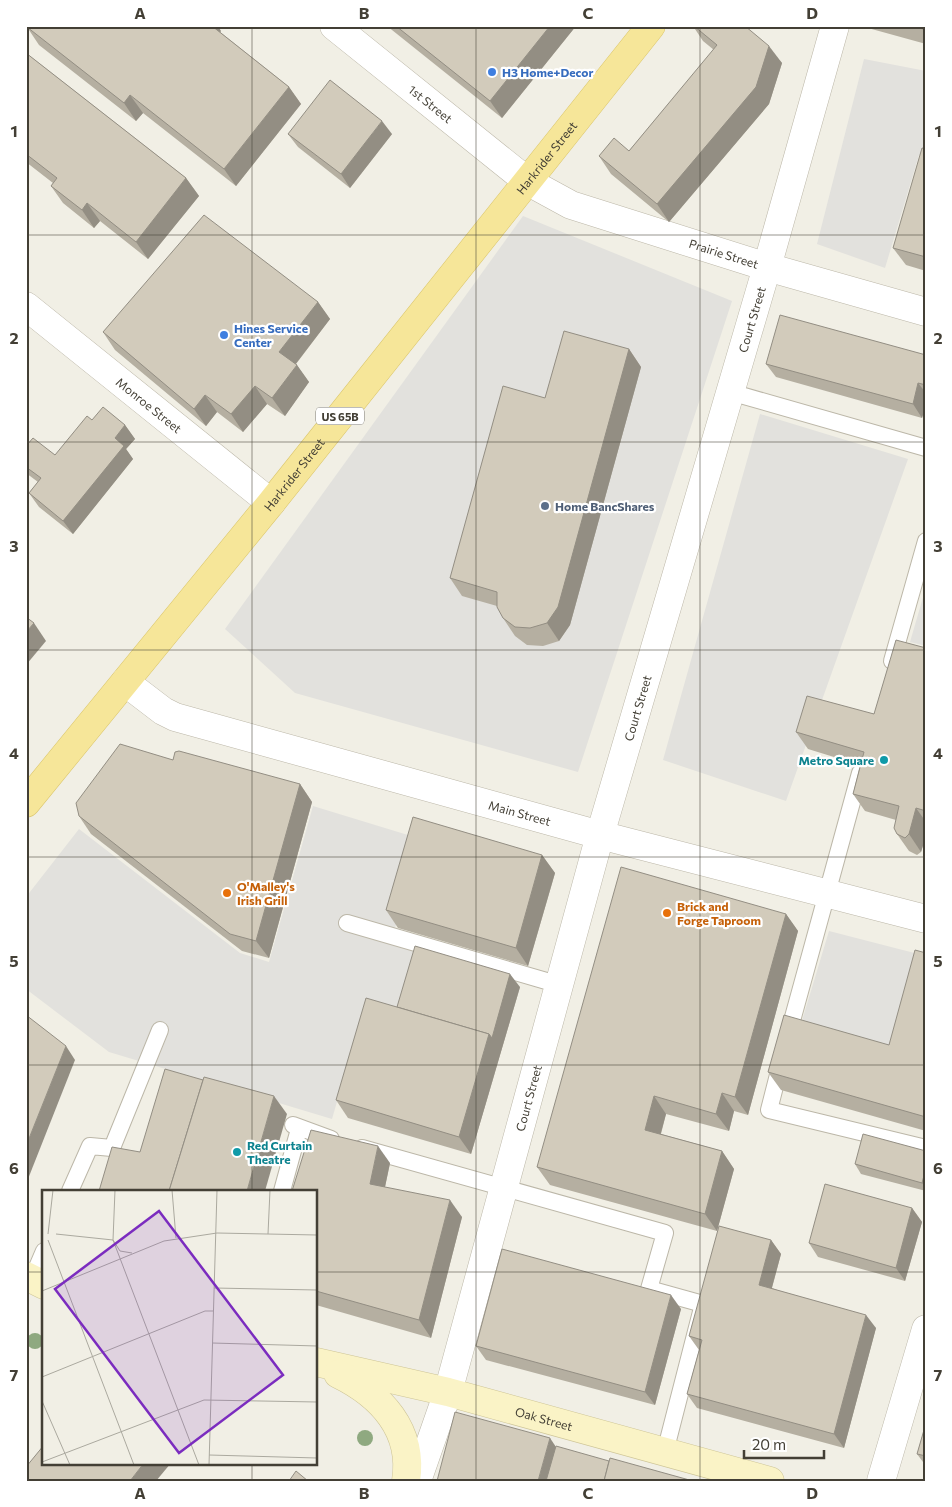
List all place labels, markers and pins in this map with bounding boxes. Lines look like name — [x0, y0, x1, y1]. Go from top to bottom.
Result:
place label: H3 Home+Decor — [502, 65, 594, 79]
marker: H3 Home+Decor — [486, 66, 498, 78]
place label: Hines Service Center — [234, 321, 308, 349]
marker: Hines Service Center — [218, 329, 230, 341]
place label: Home BancShares — [555, 499, 655, 513]
marker: Home BancShares — [539, 500, 551, 512]
place label: Metro Square — [798, 753, 874, 767]
marker: Metro Square — [878, 754, 890, 766]
place label: O'Malley's Irish Grill — [237, 879, 295, 907]
marker: O'Malley's Irish Grill — [221, 887, 233, 899]
place label: Brick and Forge Taproom — [677, 899, 761, 927]
marker: Brick and Forge Taproom — [661, 907, 673, 919]
place label: Red Curtain Theatre — [247, 1138, 312, 1166]
marker: Red Curtain Theatre — [231, 1146, 243, 1158]

